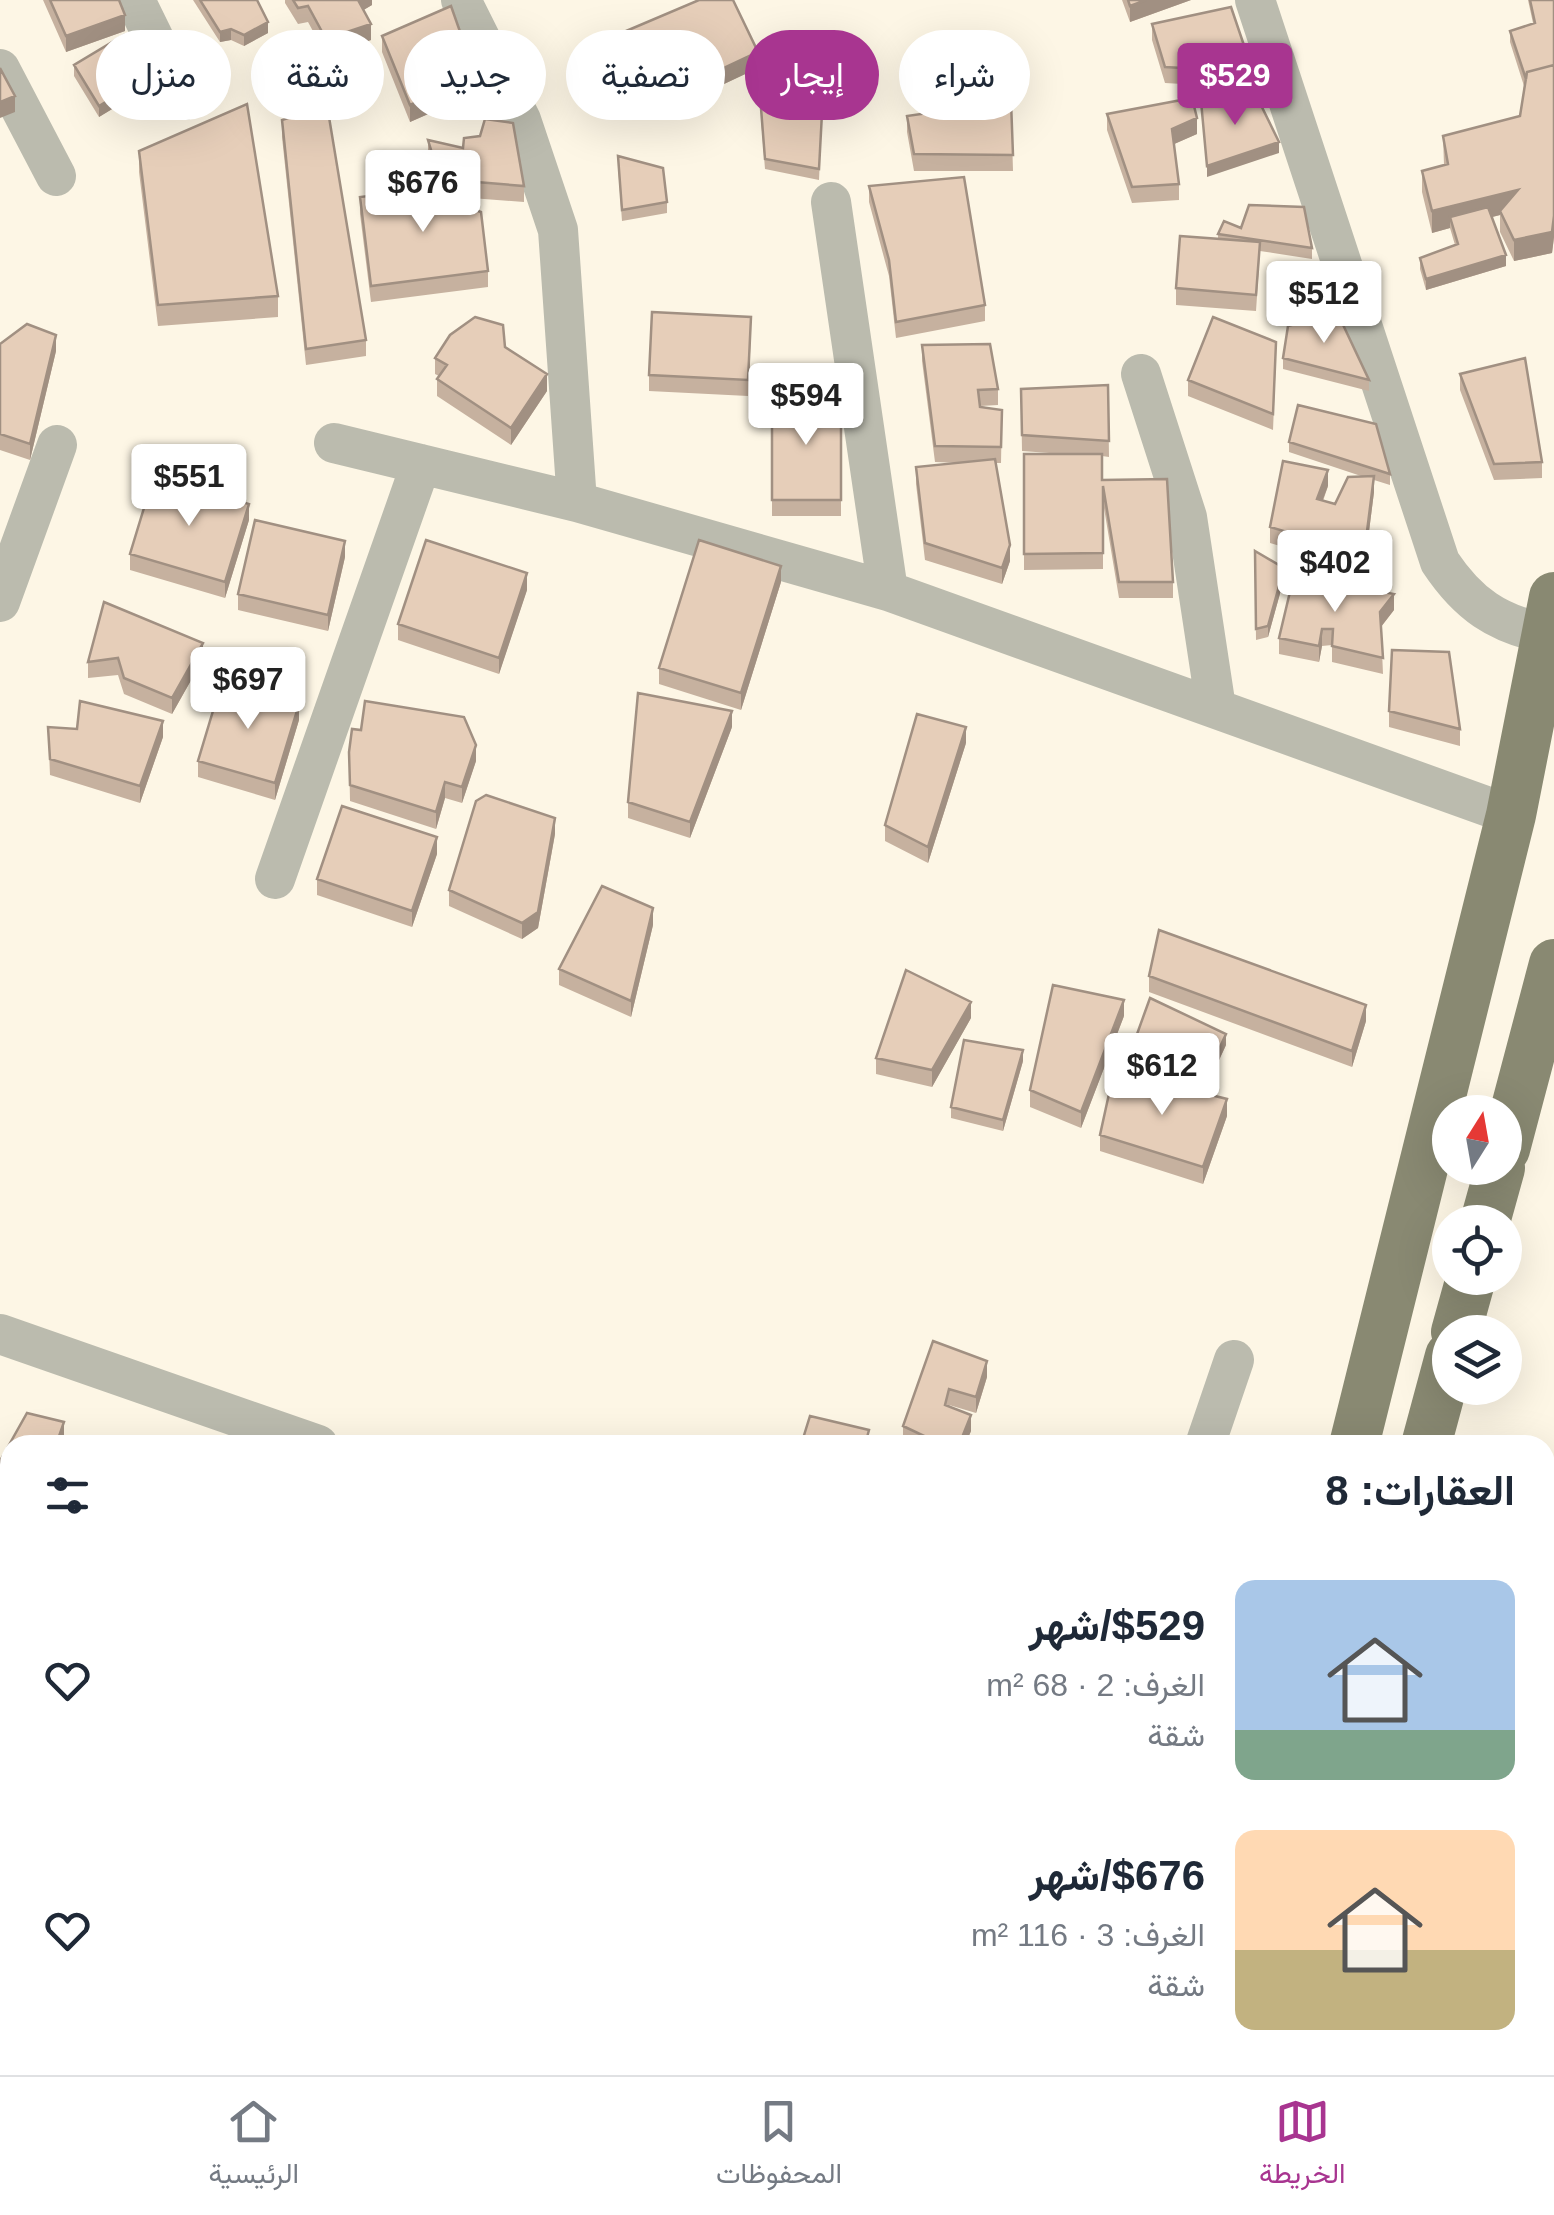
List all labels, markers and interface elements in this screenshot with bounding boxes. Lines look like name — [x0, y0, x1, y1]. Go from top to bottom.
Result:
chip: منزل — [96, 30, 231, 120]
chip: شقة — [251, 30, 384, 120]
chip: جديد — [404, 30, 546, 120]
chip: تصفية — [566, 30, 725, 120]
chip: إيجار — [745, 30, 879, 120]
chip: شراء — [899, 30, 1030, 120]
pin: $529 — [1176, 43, 1294, 128]
text: $529 — [1199, 57, 1271, 93]
pin: $676 — [364, 150, 482, 235]
text: $676 — [387, 164, 459, 200]
pin: $512 — [1265, 261, 1383, 346]
text: $512 — [1288, 275, 1360, 311]
pin: $594 — [747, 363, 865, 448]
text: $594 — [770, 377, 842, 413]
pin: $551 — [130, 444, 248, 529]
text: $551 — [153, 458, 225, 494]
pin: $402 — [1276, 530, 1394, 615]
text: $402 — [1299, 544, 1371, 580]
pin: $697 — [189, 647, 307, 732]
text: $697 — [212, 661, 284, 697]
pin: $612 — [1103, 1033, 1221, 1118]
text: $612 — [1126, 1047, 1198, 1083]
north arrow — [1432, 1095, 1522, 1185]
map controls — [1432, 1095, 1522, 1405]
button: locate — [1432, 1205, 1522, 1295]
button: layers — [1432, 1315, 1522, 1405]
text: العقارات: 8 — [1325, 1467, 1515, 1514]
icon: filters — [40, 1468, 95, 1523]
text: $529/شهر — [1029, 1602, 1205, 1649]
icon: home — [1315, 1620, 1435, 1740]
icon: heart — [40, 1653, 95, 1708]
text: الغرف: 2 · 68 m² — [986, 1667, 1205, 1703]
text: شقة — [1147, 1717, 1205, 1753]
text: $676/شهر — [1029, 1852, 1205, 1899]
icon: home — [1315, 1870, 1435, 1990]
icon: heart — [40, 1903, 95, 1958]
text: الغرف: 3 · 116 m² — [971, 1917, 1205, 1953]
text: شقة — [1147, 1967, 1205, 2003]
tab: الرئيسية — [208, 2094, 299, 2198]
tab: المحفوظات — [716, 2094, 842, 2198]
tab: الخريطة — [1259, 2094, 1346, 2198]

